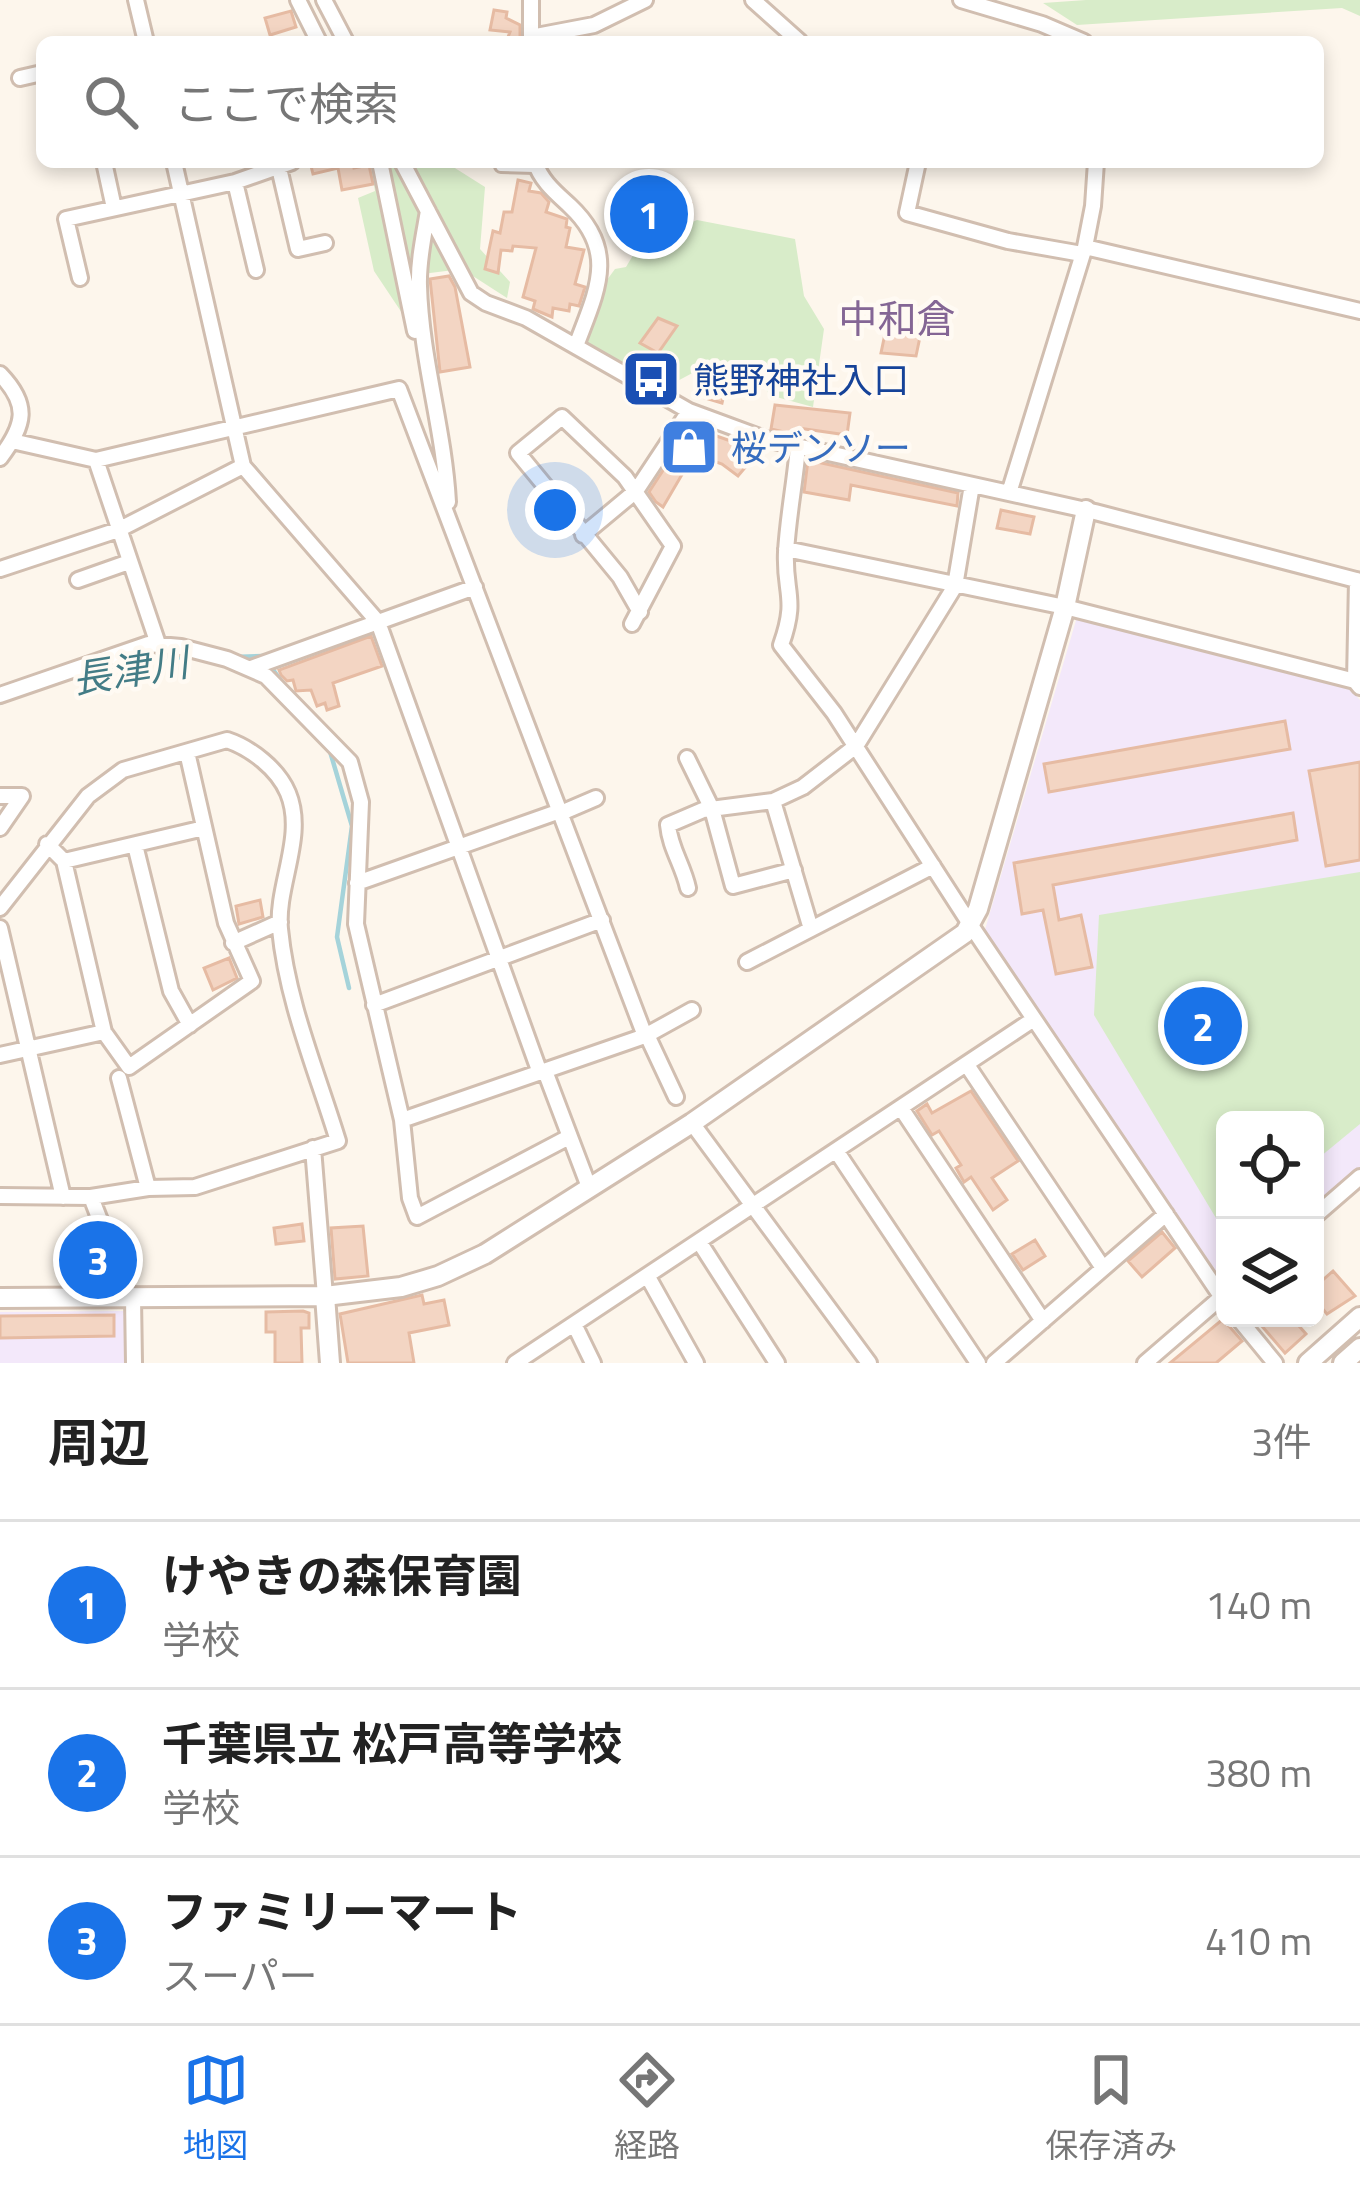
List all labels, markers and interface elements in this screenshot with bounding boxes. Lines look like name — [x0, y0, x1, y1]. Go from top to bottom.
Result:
search box — [36, 36, 1324, 168]
icon: search — [78, 69, 144, 135]
text: ここで検索 — [174, 69, 399, 137]
pin: 1 — [610, 169, 688, 259]
district label: 中和倉 — [838, 289, 956, 348]
bus stop icon: 熊野神社入口 — [620, 348, 682, 410]
place label: 熊野神社入口 — [693, 352, 909, 407]
shop icon: 桜デンソー — [658, 416, 720, 478]
place label: 桜デンソー — [731, 420, 911, 475]
your location — [525, 480, 585, 540]
water label: 長津川 — [68, 631, 196, 708]
pin: 2 — [1164, 981, 1242, 1071]
map controls — [1216, 1111, 1324, 1327]
button: locate — [1216, 1111, 1324, 1219]
pin: 3 — [59, 1215, 137, 1305]
button: layers — [1216, 1219, 1324, 1327]
text: 周辺 — [48, 1403, 150, 1481]
text: 3件 — [1251, 1412, 1312, 1471]
text: けやきの森保育園 — [162, 1541, 522, 1609]
text: 1 — [76, 1575, 98, 1634]
text: 140 m — [1205, 1575, 1312, 1634]
text: 学校 — [162, 1610, 240, 1669]
text: 千葉県立 松戸高等学校 — [162, 1709, 622, 1777]
text: 2 — [76, 1743, 98, 1802]
text: 380 m — [1205, 1743, 1312, 1802]
text: 学校 — [162, 1778, 240, 1837]
text: ファミリーマート — [162, 1877, 522, 1945]
text: 3 — [76, 1911, 98, 1970]
text: 410 m — [1205, 1911, 1312, 1970]
text: スーパー — [162, 1946, 318, 2005]
tab: 地図 — [183, 2047, 249, 2170]
tab: 経路 — [614, 2047, 680, 2170]
tab: 保存済み — [1045, 2047, 1177, 2170]

